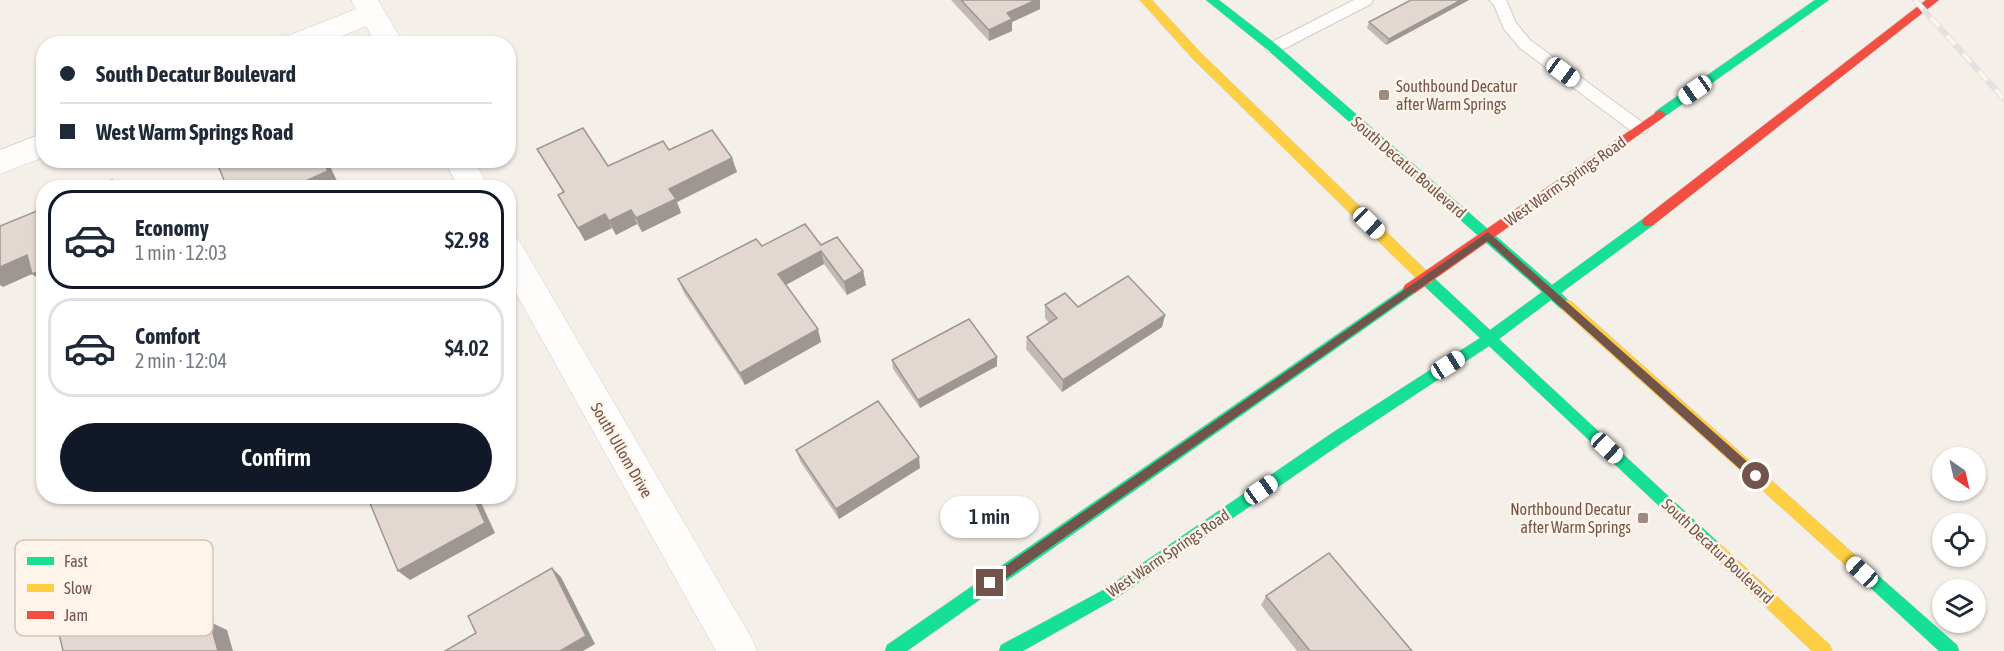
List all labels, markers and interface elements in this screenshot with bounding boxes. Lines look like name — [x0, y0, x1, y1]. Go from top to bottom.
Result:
car — [1543, 54, 1583, 90]
text: South Decatur Boulevard — [96, 61, 296, 87]
car — [1675, 72, 1715, 108]
place label: Southbound Decatur after Warm Springs — [1396, 77, 1518, 114]
marker: Southbound Decatur after Warm Springs — [1377, 88, 1391, 102]
street label: South Decatur Boulevard — [1348, 112, 1470, 222]
text: West Warm Springs Road — [96, 119, 293, 145]
street label: West Warm Springs Road — [1501, 132, 1630, 230]
car — [1350, 204, 1388, 242]
icon: car — [63, 213, 117, 267]
text: Economy — [135, 215, 209, 241]
text: $2.98 — [445, 227, 489, 253]
text: 1 min · 12:03 — [135, 241, 227, 264]
icon: car — [63, 321, 117, 375]
text: Comfort — [135, 323, 200, 349]
text: $4.02 — [445, 335, 489, 361]
car — [1428, 348, 1468, 382]
text: 2 min · 12:04 — [135, 349, 227, 372]
street label: South Ullom Drive — [588, 399, 656, 501]
button: Confirm — [60, 423, 492, 492]
car — [1588, 429, 1626, 467]
north arrow — [1932, 447, 1986, 501]
map controls — [1932, 447, 1986, 633]
route start — [1742, 462, 1769, 489]
car — [1241, 472, 1281, 508]
street label: South Decatur Boulevard — [1659, 495, 1777, 607]
callout: 1 min — [940, 496, 1040, 538]
place label: Northbound Decatur after Warm Springs — [1510, 500, 1631, 537]
text: 1 min — [969, 505, 1010, 528]
street label: West Warm Springs Road — [1103, 505, 1233, 601]
marker: Northbound Decatur after Warm Springs — [1636, 511, 1650, 525]
button: locate — [1932, 513, 1986, 567]
legend — [15, 540, 213, 636]
text: Fast — [64, 552, 88, 570]
car — [1843, 553, 1881, 591]
route end — [976, 569, 1003, 596]
text: Slow — [64, 579, 92, 597]
button: layers — [1932, 579, 1986, 633]
text: Jam — [64, 606, 88, 624]

